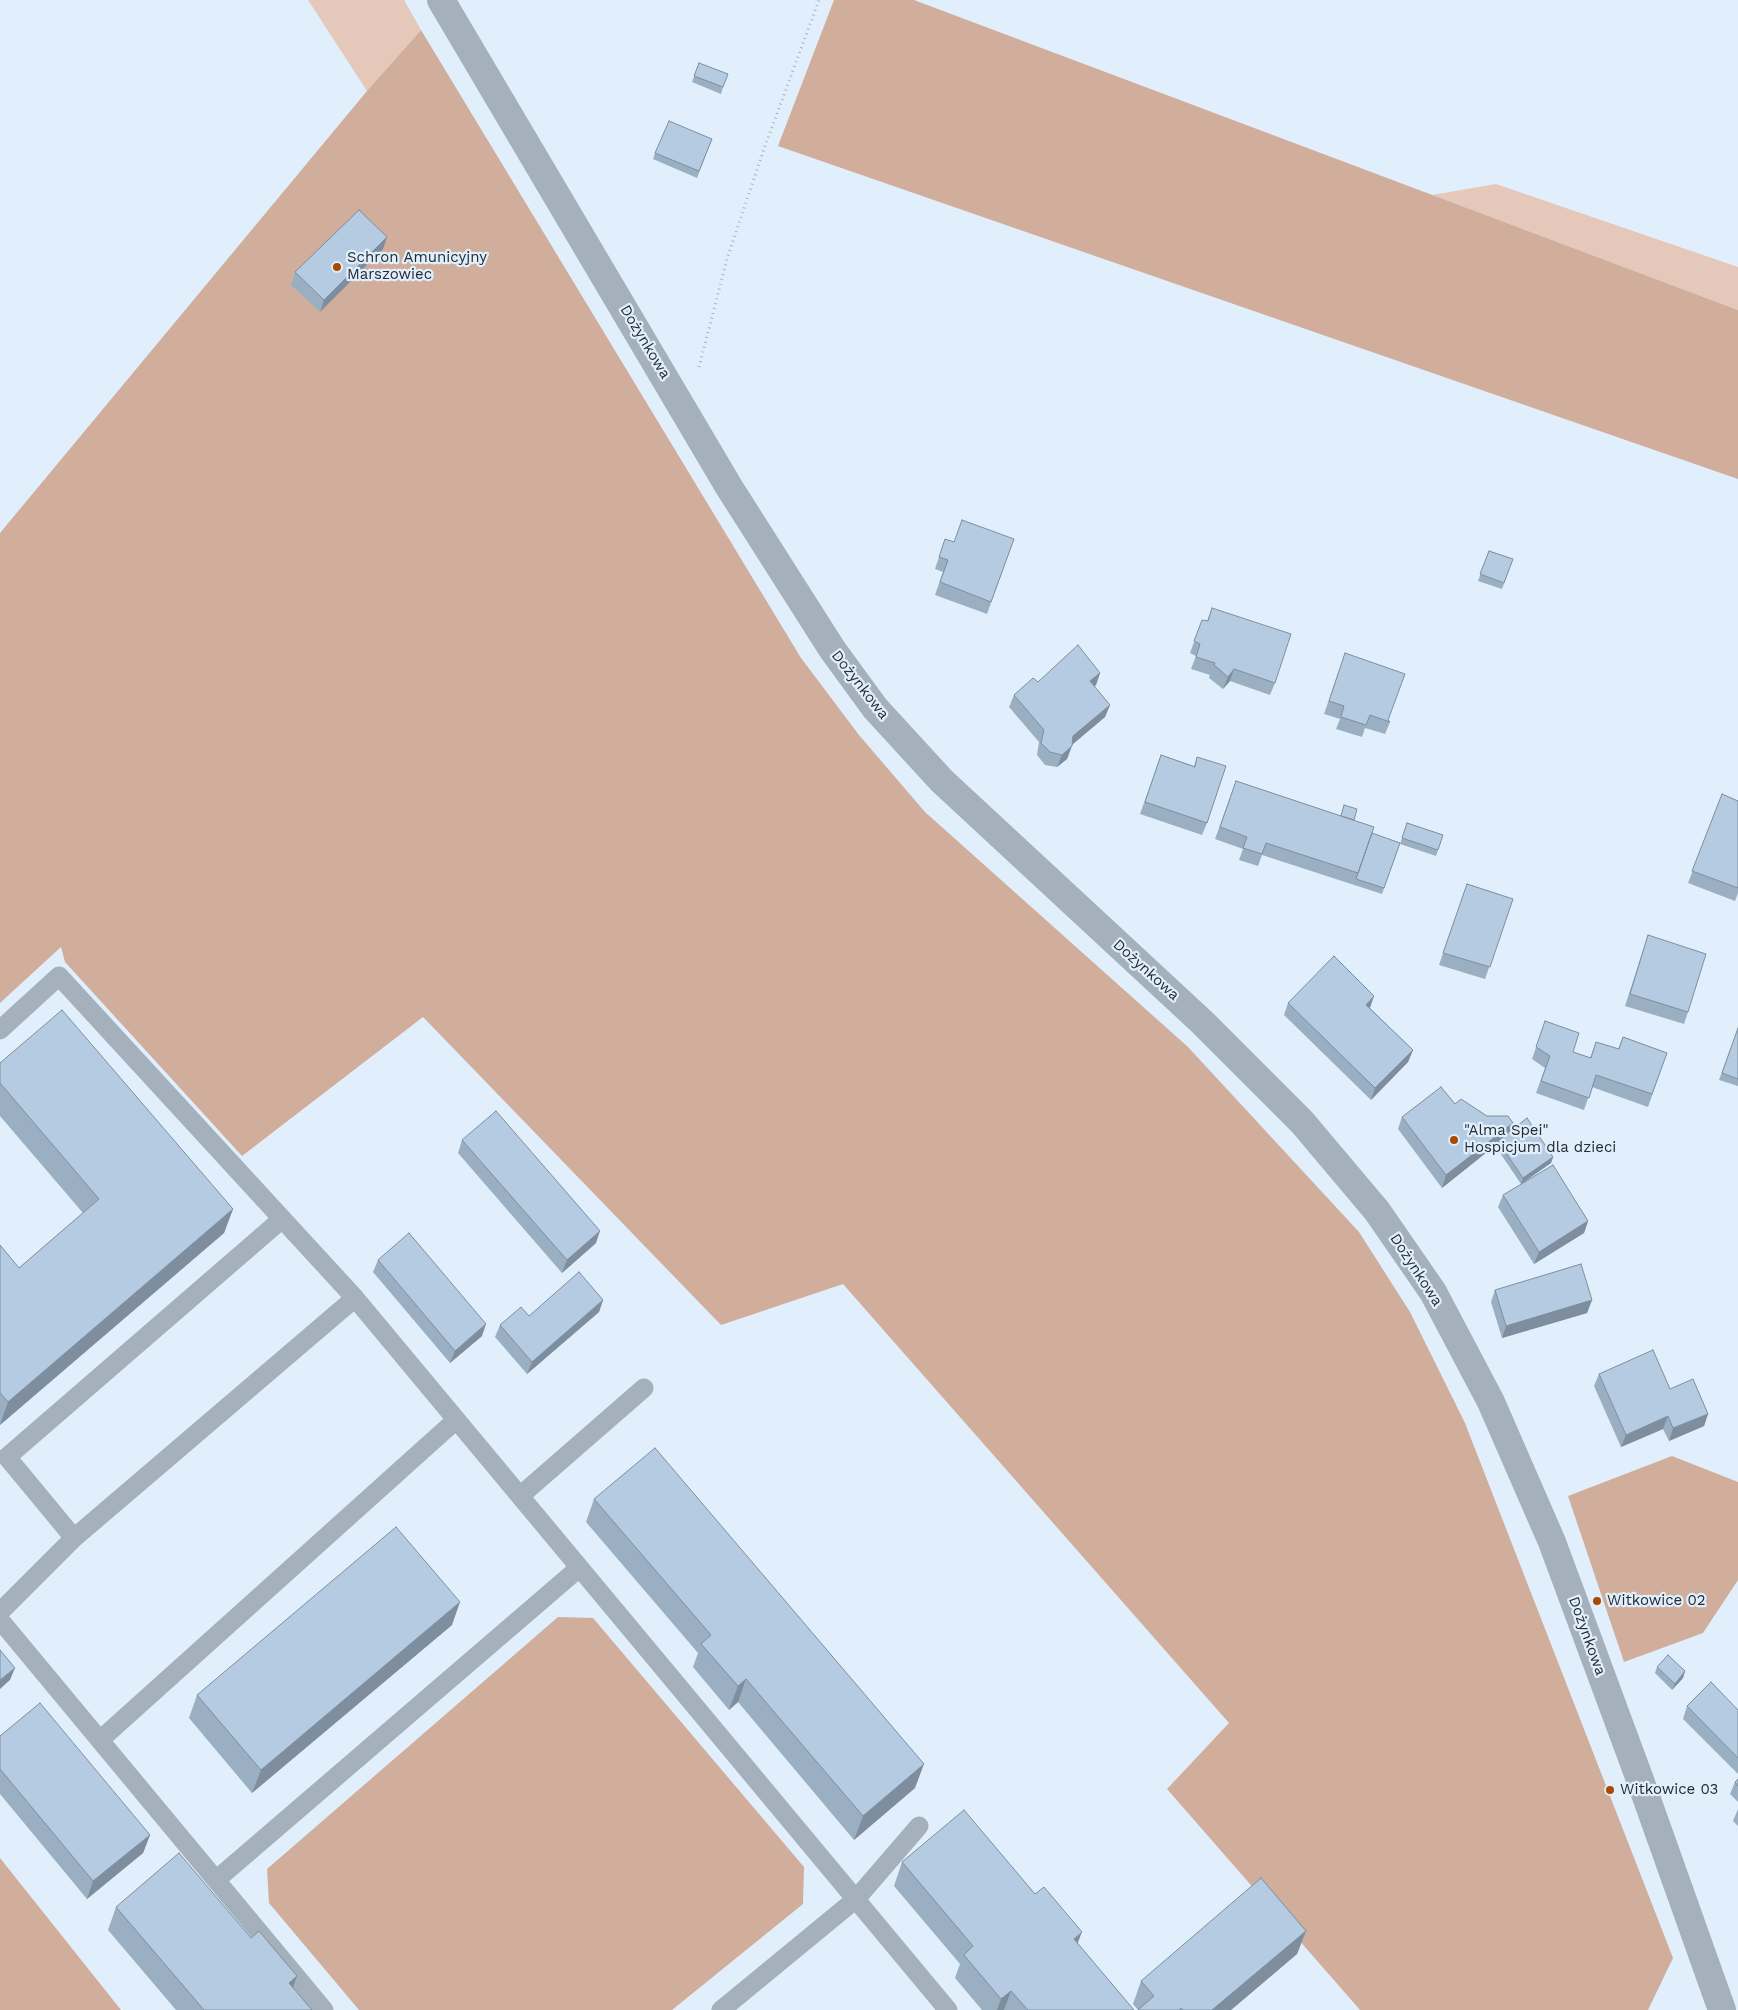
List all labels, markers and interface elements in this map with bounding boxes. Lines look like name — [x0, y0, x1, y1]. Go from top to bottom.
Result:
place label: Schron Amunicyjny Marszowiec — [347, 249, 487, 284]
marker: Schron Amunicyjny Marszowiec — [331, 261, 343, 273]
street label: Dożynkowa — [616, 302, 674, 382]
street label: Dożynkowa — [827, 647, 893, 723]
street label: Dożynkowa — [1109, 936, 1183, 1004]
place label: "Alma Spei" Hospicjum dla dzieci — [1464, 1122, 1616, 1157]
marker: "Alma Spei" Hospicjum dla dzieci — [1448, 1134, 1460, 1146]
street label: Dożynkowa — [1386, 1230, 1446, 1310]
place label: Witkowice 02 — [1607, 1592, 1705, 1610]
street label: Dożynkowa — [1564, 1594, 1610, 1678]
marker: Witkowice 02 — [1591, 1595, 1603, 1607]
place label: Witkowice 03 — [1620, 1781, 1718, 1799]
marker: Witkowice 03 — [1604, 1784, 1616, 1796]

